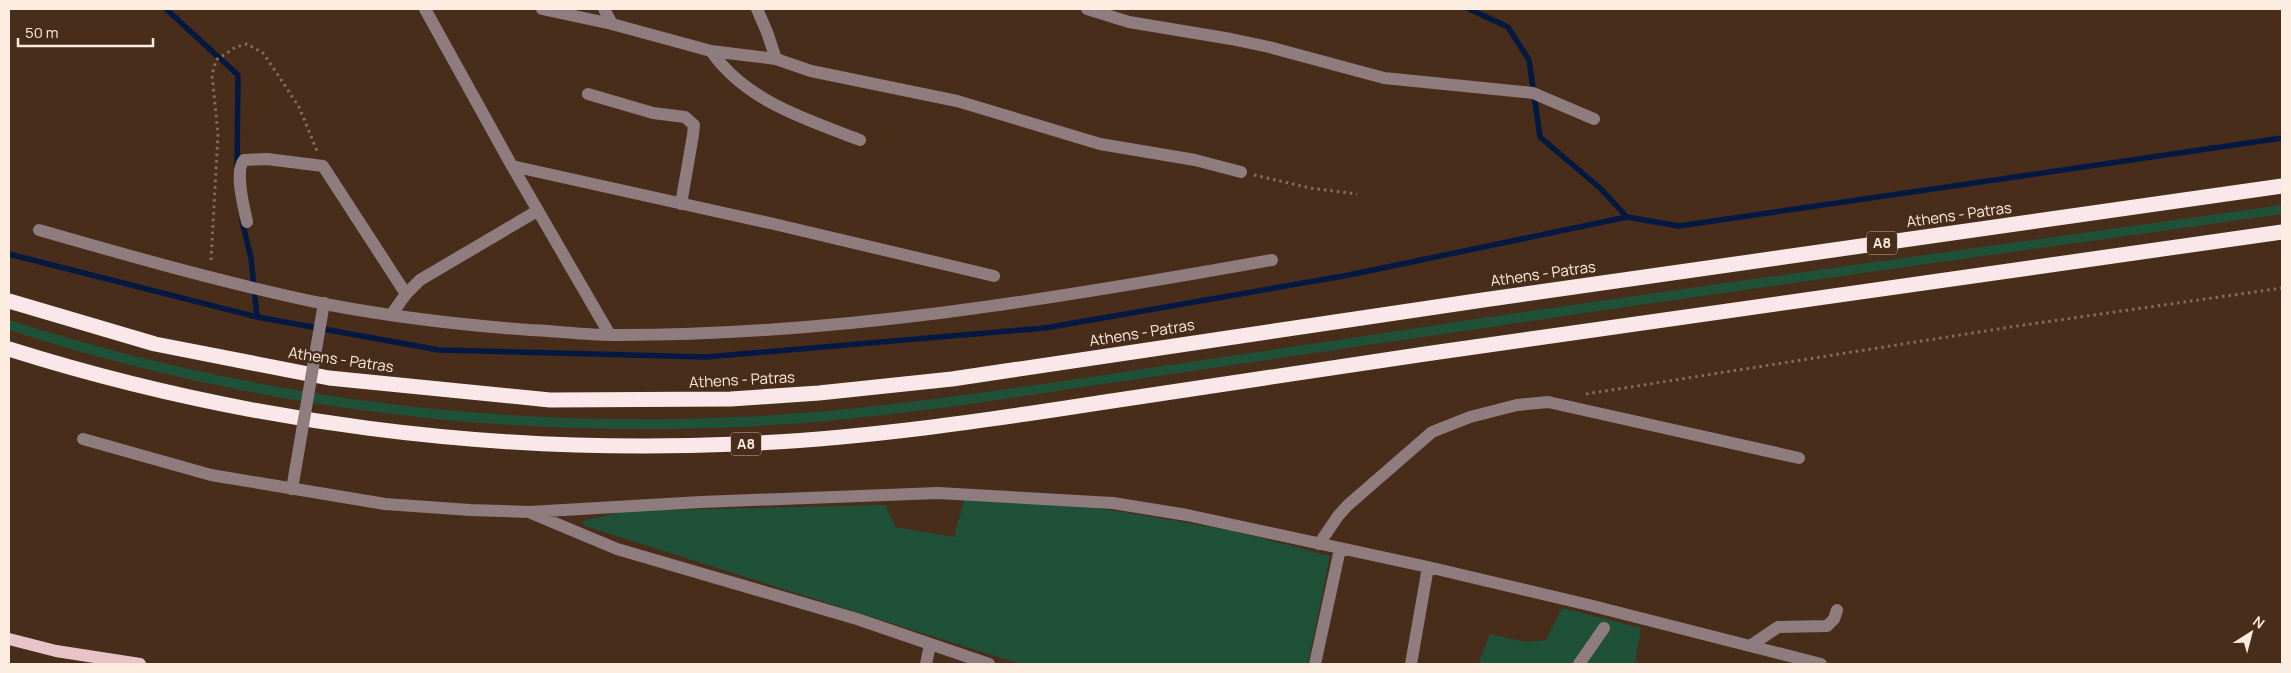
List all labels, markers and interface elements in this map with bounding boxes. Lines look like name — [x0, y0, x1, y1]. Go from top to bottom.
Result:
scale bar — [18, 15, 152, 47]
text: 50 m — [25, 22, 59, 43]
street label: Athens - Patras — [1905, 197, 2013, 232]
road number: Α8 — [1867, 232, 1897, 254]
street label: Athens - Patras — [1489, 256, 1597, 291]
street label: Athens - Patras — [1088, 314, 1196, 351]
street label: Athens - Patras — [287, 342, 395, 377]
street label: Athens - Patras — [688, 366, 796, 393]
road number: Α8 — [731, 432, 761, 456]
north arrow — [2226, 608, 2276, 658]
text: N — [2249, 611, 2269, 633]

